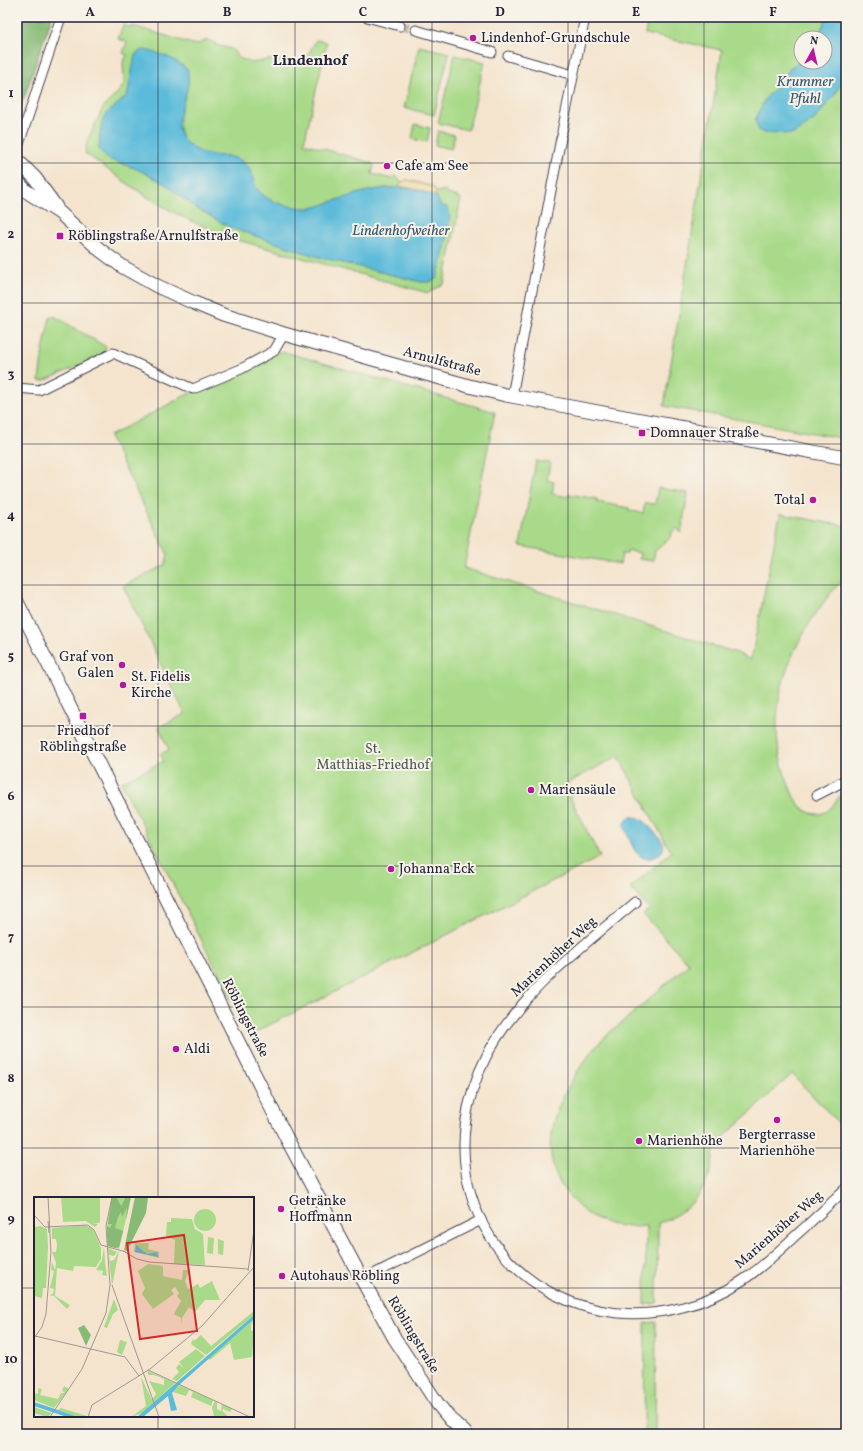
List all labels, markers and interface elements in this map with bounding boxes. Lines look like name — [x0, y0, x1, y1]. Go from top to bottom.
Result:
text: A — [85, 4, 95, 22]
text: B — [223, 4, 232, 22]
text: C — [359, 4, 367, 22]
text: D — [495, 4, 505, 22]
text: E — [632, 4, 640, 22]
text: F — [769, 4, 777, 22]
place label: Lindenhof-Grundschule — [481, 29, 631, 48]
north arrow — [793, 30, 833, 70]
marker: Lindenhof-Grundschule — [468, 33, 478, 43]
text: N — [809, 34, 819, 50]
district label: Lindenhof — [273, 51, 348, 72]
water label: Krummer Pfuhl — [776, 72, 834, 110]
text: 1 — [8, 85, 14, 103]
place label: Cafe am See — [395, 157, 469, 176]
marker: Cafe am See — [382, 161, 392, 171]
water label: Lindenhofweiher — [352, 221, 450, 242]
text: 2 — [8, 226, 15, 244]
place label: Röblingstraße/Arnulfstraße — [68, 227, 239, 246]
marker: Röblingstraße/Arnulfstraße — [55, 231, 65, 241]
street label: Arnulfstraße — [401, 343, 483, 382]
text: 3 — [8, 366, 15, 384]
place label: Domnauer Straße — [650, 424, 759, 443]
marker: Domnauer Straße — [637, 428, 647, 438]
place label: Total — [774, 491, 805, 510]
marker: Total — [808, 495, 818, 505]
text: 4 — [7, 507, 15, 525]
text: 5 — [8, 648, 14, 666]
place label: Graf von Galen — [59, 648, 114, 683]
marker: Graf von Galen — [117, 660, 127, 670]
place label: St. Fidelis Kirche — [131, 668, 190, 703]
marker: St. Fidelis Kirche — [118, 680, 128, 690]
marker: Friedhof Röblingstraße — [78, 711, 88, 721]
place label: Friedhof Röblingstraße — [40, 722, 127, 757]
park label: St. Matthias-Friedhof — [316, 740, 431, 775]
place label: Mariensäule — [539, 781, 616, 800]
marker: Mariensäule — [526, 785, 536, 795]
text: 6 — [7, 788, 15, 806]
place label: Johanna Eck — [399, 860, 475, 879]
marker: Johanna Eck — [386, 864, 396, 874]
street label: Marienhöher Weg — [507, 912, 601, 1002]
text: 7 — [8, 929, 14, 947]
street label: Röblingstraße — [217, 975, 273, 1061]
place label: Aldi — [184, 1040, 210, 1059]
marker: Aldi — [171, 1044, 181, 1054]
text: 8 — [7, 1070, 15, 1088]
marker: Bergterrasse Marienhöhe — [772, 1115, 782, 1125]
place label: Bergterrasse Marienhöhe — [738, 1126, 816, 1161]
place label: Marienhöhe — [647, 1132, 723, 1151]
marker: Marienhöhe — [634, 1136, 644, 1146]
street label: Marienhöher Weg — [731, 1187, 827, 1273]
place label: Getränke Hoffmann — [289, 1192, 352, 1227]
inset map — [34, 1197, 254, 1417]
marker: Getränke Hoffmann — [276, 1204, 286, 1214]
text: 9 — [7, 1210, 15, 1228]
place label: Autohaus Röbling — [290, 1267, 400, 1286]
marker: Autohaus Röbling — [277, 1271, 287, 1281]
street label: Röblingstraße — [383, 1293, 444, 1377]
text: 10 — [4, 1351, 18, 1369]

